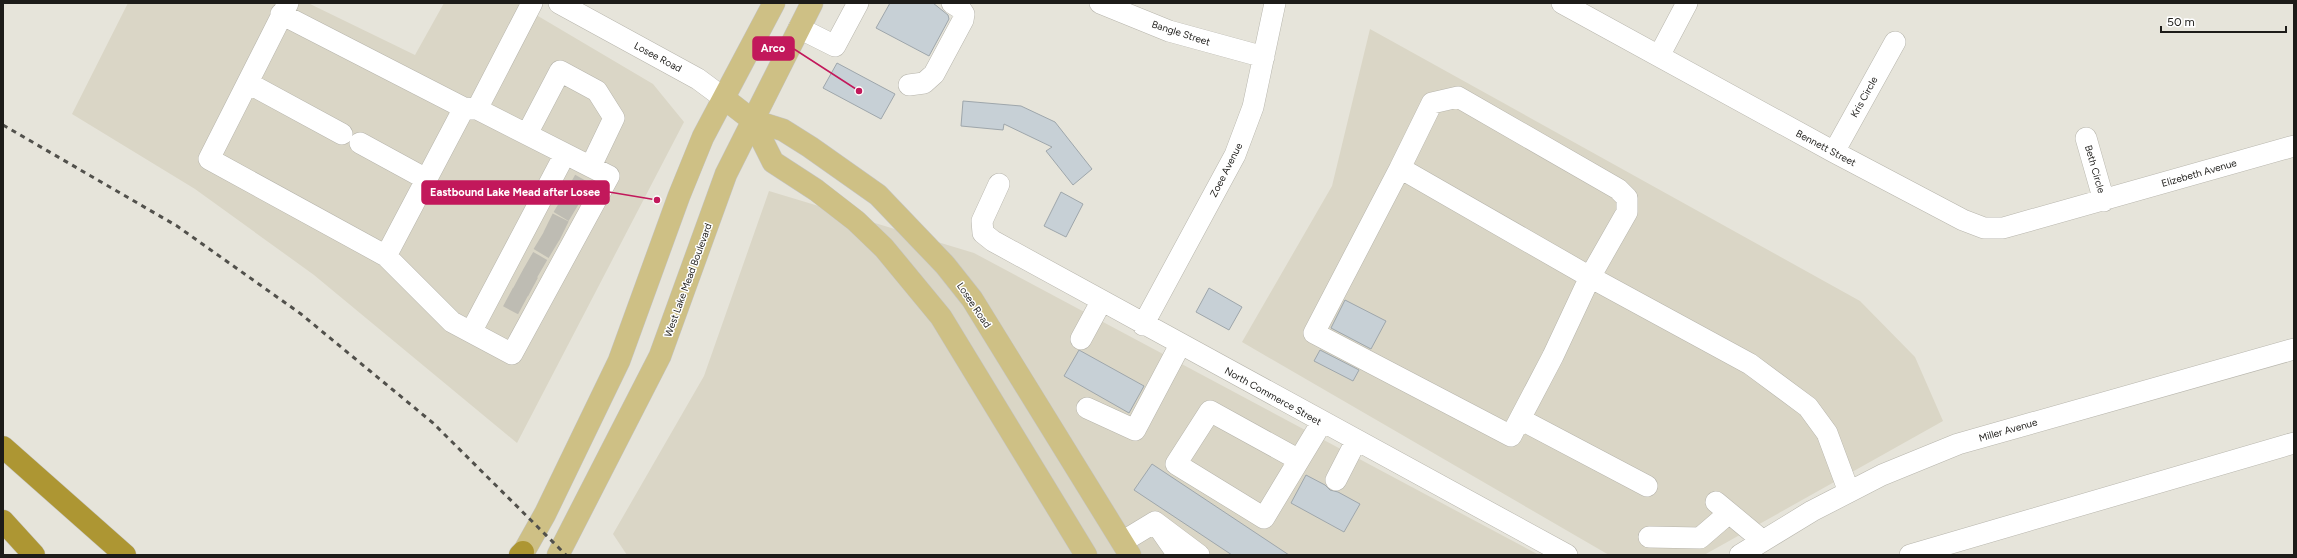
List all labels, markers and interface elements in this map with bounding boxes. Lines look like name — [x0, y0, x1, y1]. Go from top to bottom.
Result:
scale bar — [2161, 8, 2286, 34]
text: 50 m — [2167, 15, 2195, 29]
street label: Bangle Street — [1150, 17, 1212, 49]
callout: Arco — [753, 37, 794, 60]
street label: Losee Road — [632, 39, 684, 75]
text: Arco — [761, 42, 786, 55]
street label: Kris Circle — [1847, 74, 1881, 120]
street label: Bennett Street — [1794, 127, 1858, 169]
street label: Zoee Avenue — [1207, 140, 1246, 199]
street label: Beth Circle — [2082, 143, 2108, 195]
street label: Elizebeth Avenue — [2160, 156, 2239, 190]
callout: Eastbound Lake Mead after Losee — [422, 181, 609, 204]
text: Eastbound Lake Mead after Losee — [430, 186, 600, 199]
street label: West Lake Mead Boulevard — [661, 221, 715, 339]
street label: Losee Road — [954, 280, 994, 330]
street label: North Commerce Street — [1222, 364, 1324, 428]
street label: Miller Avenue — [1977, 415, 2039, 445]

